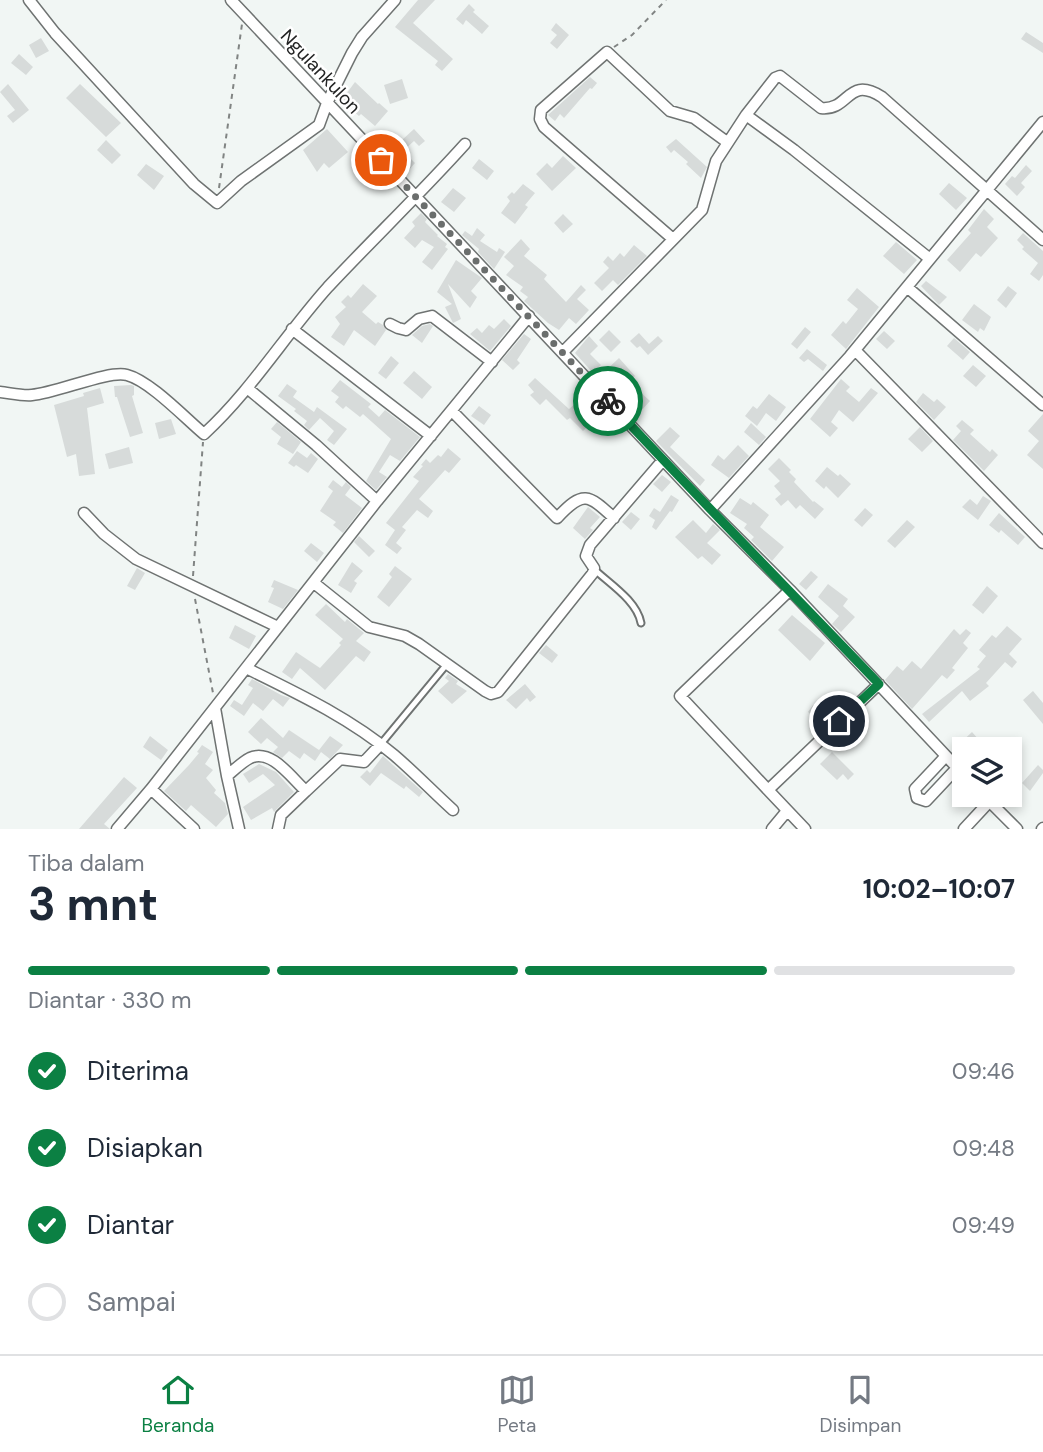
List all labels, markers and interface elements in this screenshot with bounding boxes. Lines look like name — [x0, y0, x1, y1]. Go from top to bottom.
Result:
street label: Ngulankulon — [275, 24, 366, 119]
pin — [351, 130, 411, 190]
icon: bag — [362, 141, 400, 179]
courier — [573, 366, 643, 436]
icon: bike — [589, 382, 627, 420]
pin — [809, 691, 869, 751]
icon: home — [820, 702, 858, 740]
map controls — [952, 737, 1022, 807]
button: layers — [952, 737, 1022, 807]
text: Tiba dalam — [28, 848, 145, 878]
text: 10:02–10:07 — [863, 872, 1015, 906]
text: 3 mnt — [28, 874, 158, 934]
text: Diantar · 330 m — [28, 985, 191, 1015]
icon: check — [28, 1052, 66, 1090]
text: Diterima — [87, 1054, 189, 1088]
text: 09:46 — [952, 1056, 1015, 1086]
icon: check — [28, 1129, 66, 1167]
text: Disiapkan — [87, 1131, 203, 1165]
text: 09:48 — [952, 1133, 1015, 1163]
icon: check — [28, 1206, 66, 1244]
text: Diantar — [87, 1208, 174, 1242]
text: 09:49 — [952, 1210, 1015, 1240]
text: Sampai — [87, 1285, 176, 1319]
tab: Beranda — [142, 1371, 214, 1438]
tab: Peta — [498, 1371, 536, 1438]
tab: Disimpan — [820, 1371, 901, 1438]

